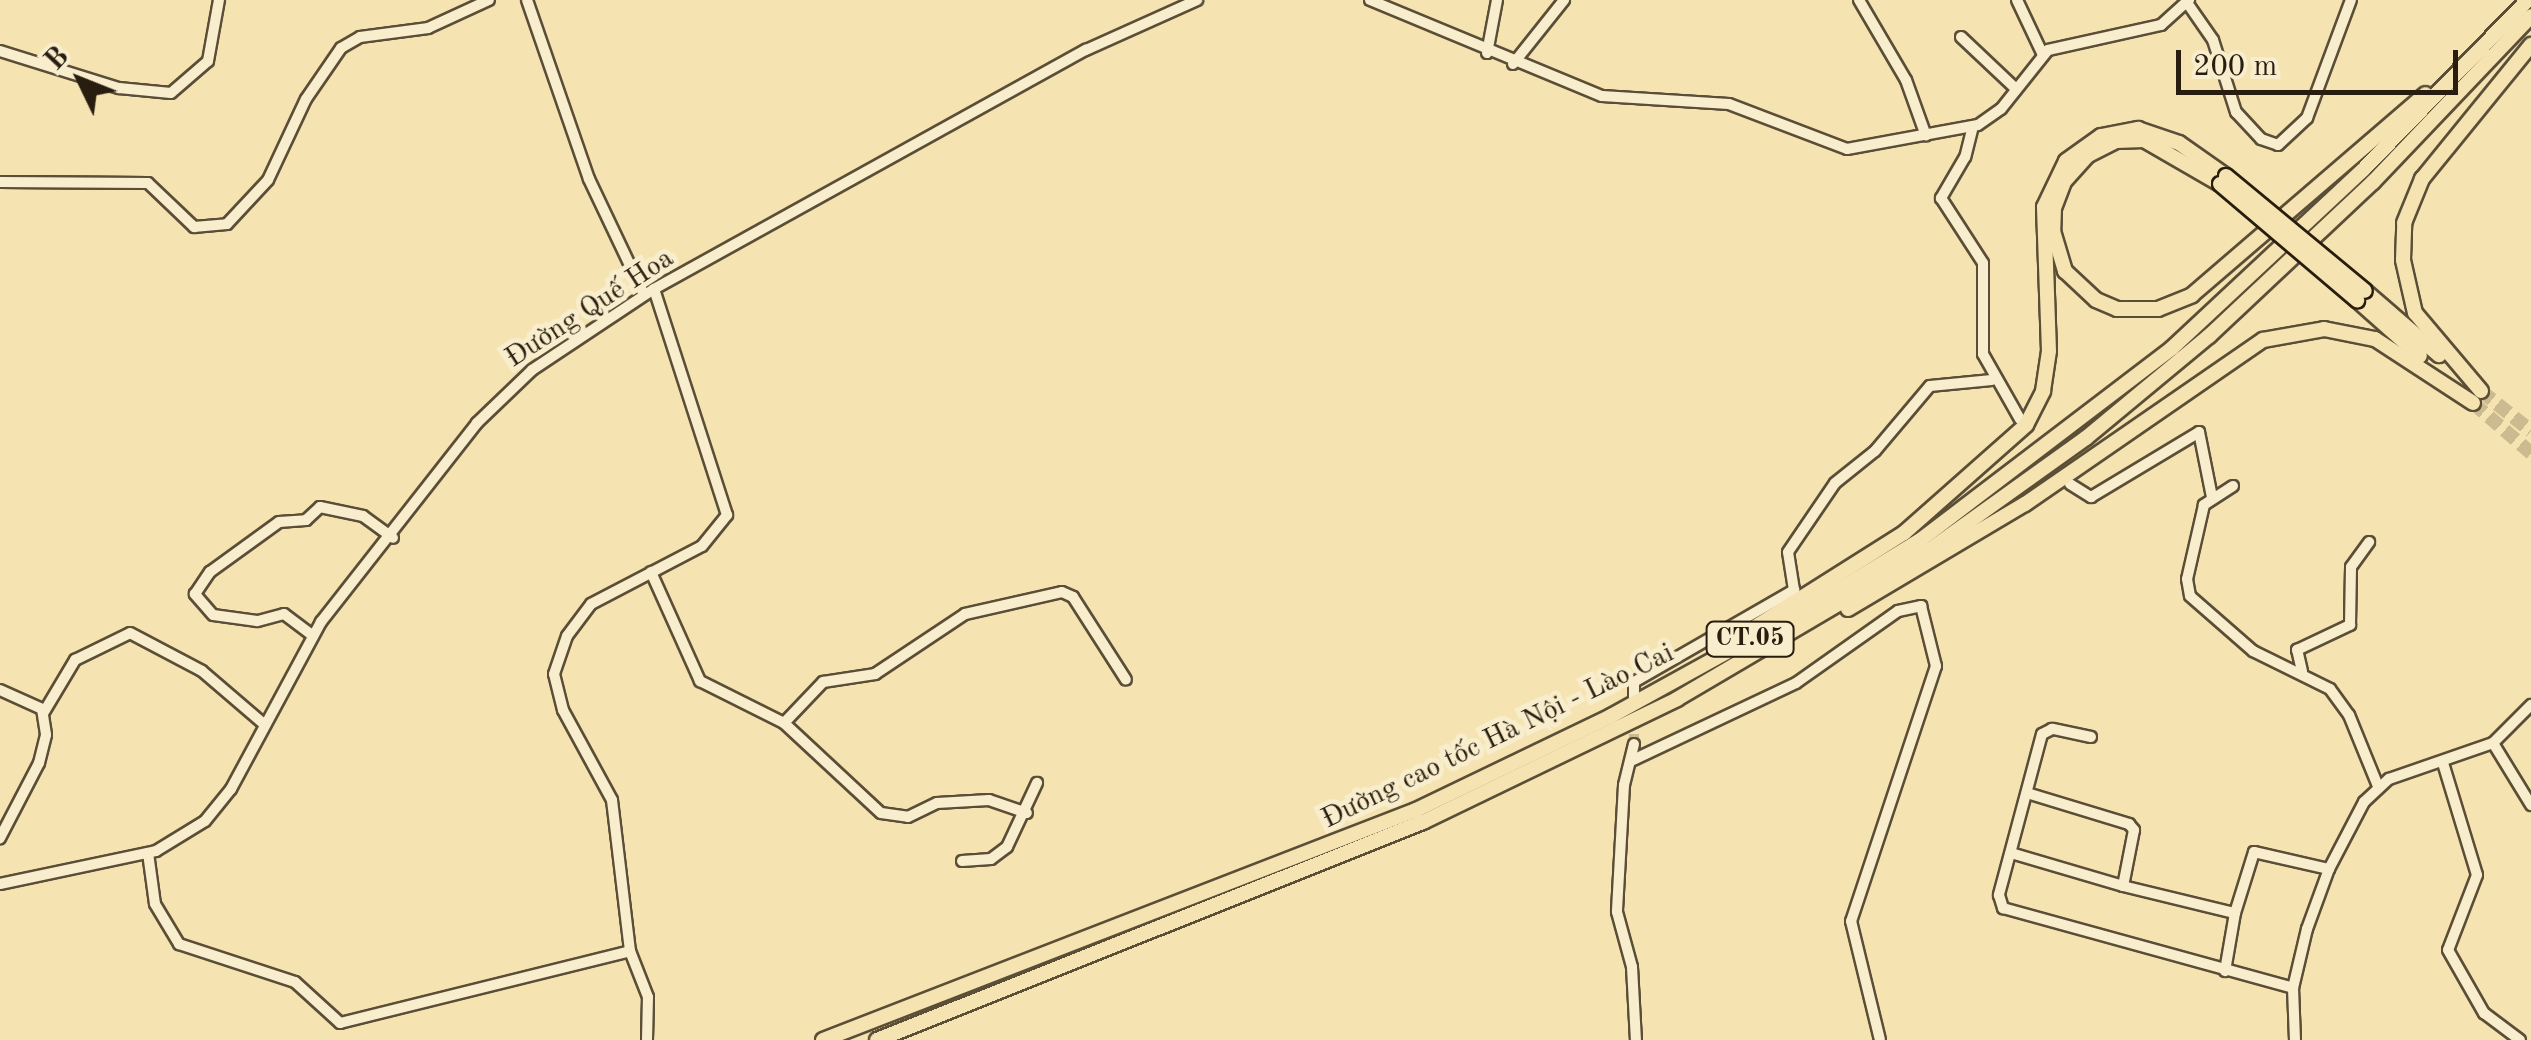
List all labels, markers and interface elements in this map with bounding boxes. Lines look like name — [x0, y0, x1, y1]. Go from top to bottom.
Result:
north arrow — [30, 30, 130, 130]
scale bar — [2181, 30, 2464, 92]
text: B — [41, 43, 75, 76]
text: 200 m — [2193, 52, 2277, 82]
street label: Đường Quế Hoa — [500, 242, 680, 376]
road number: CT.05 — [1705, 619, 1795, 659]
street label: Đường cao tốc Hà Nội - Lào Cai — [1317, 637, 1679, 837]

